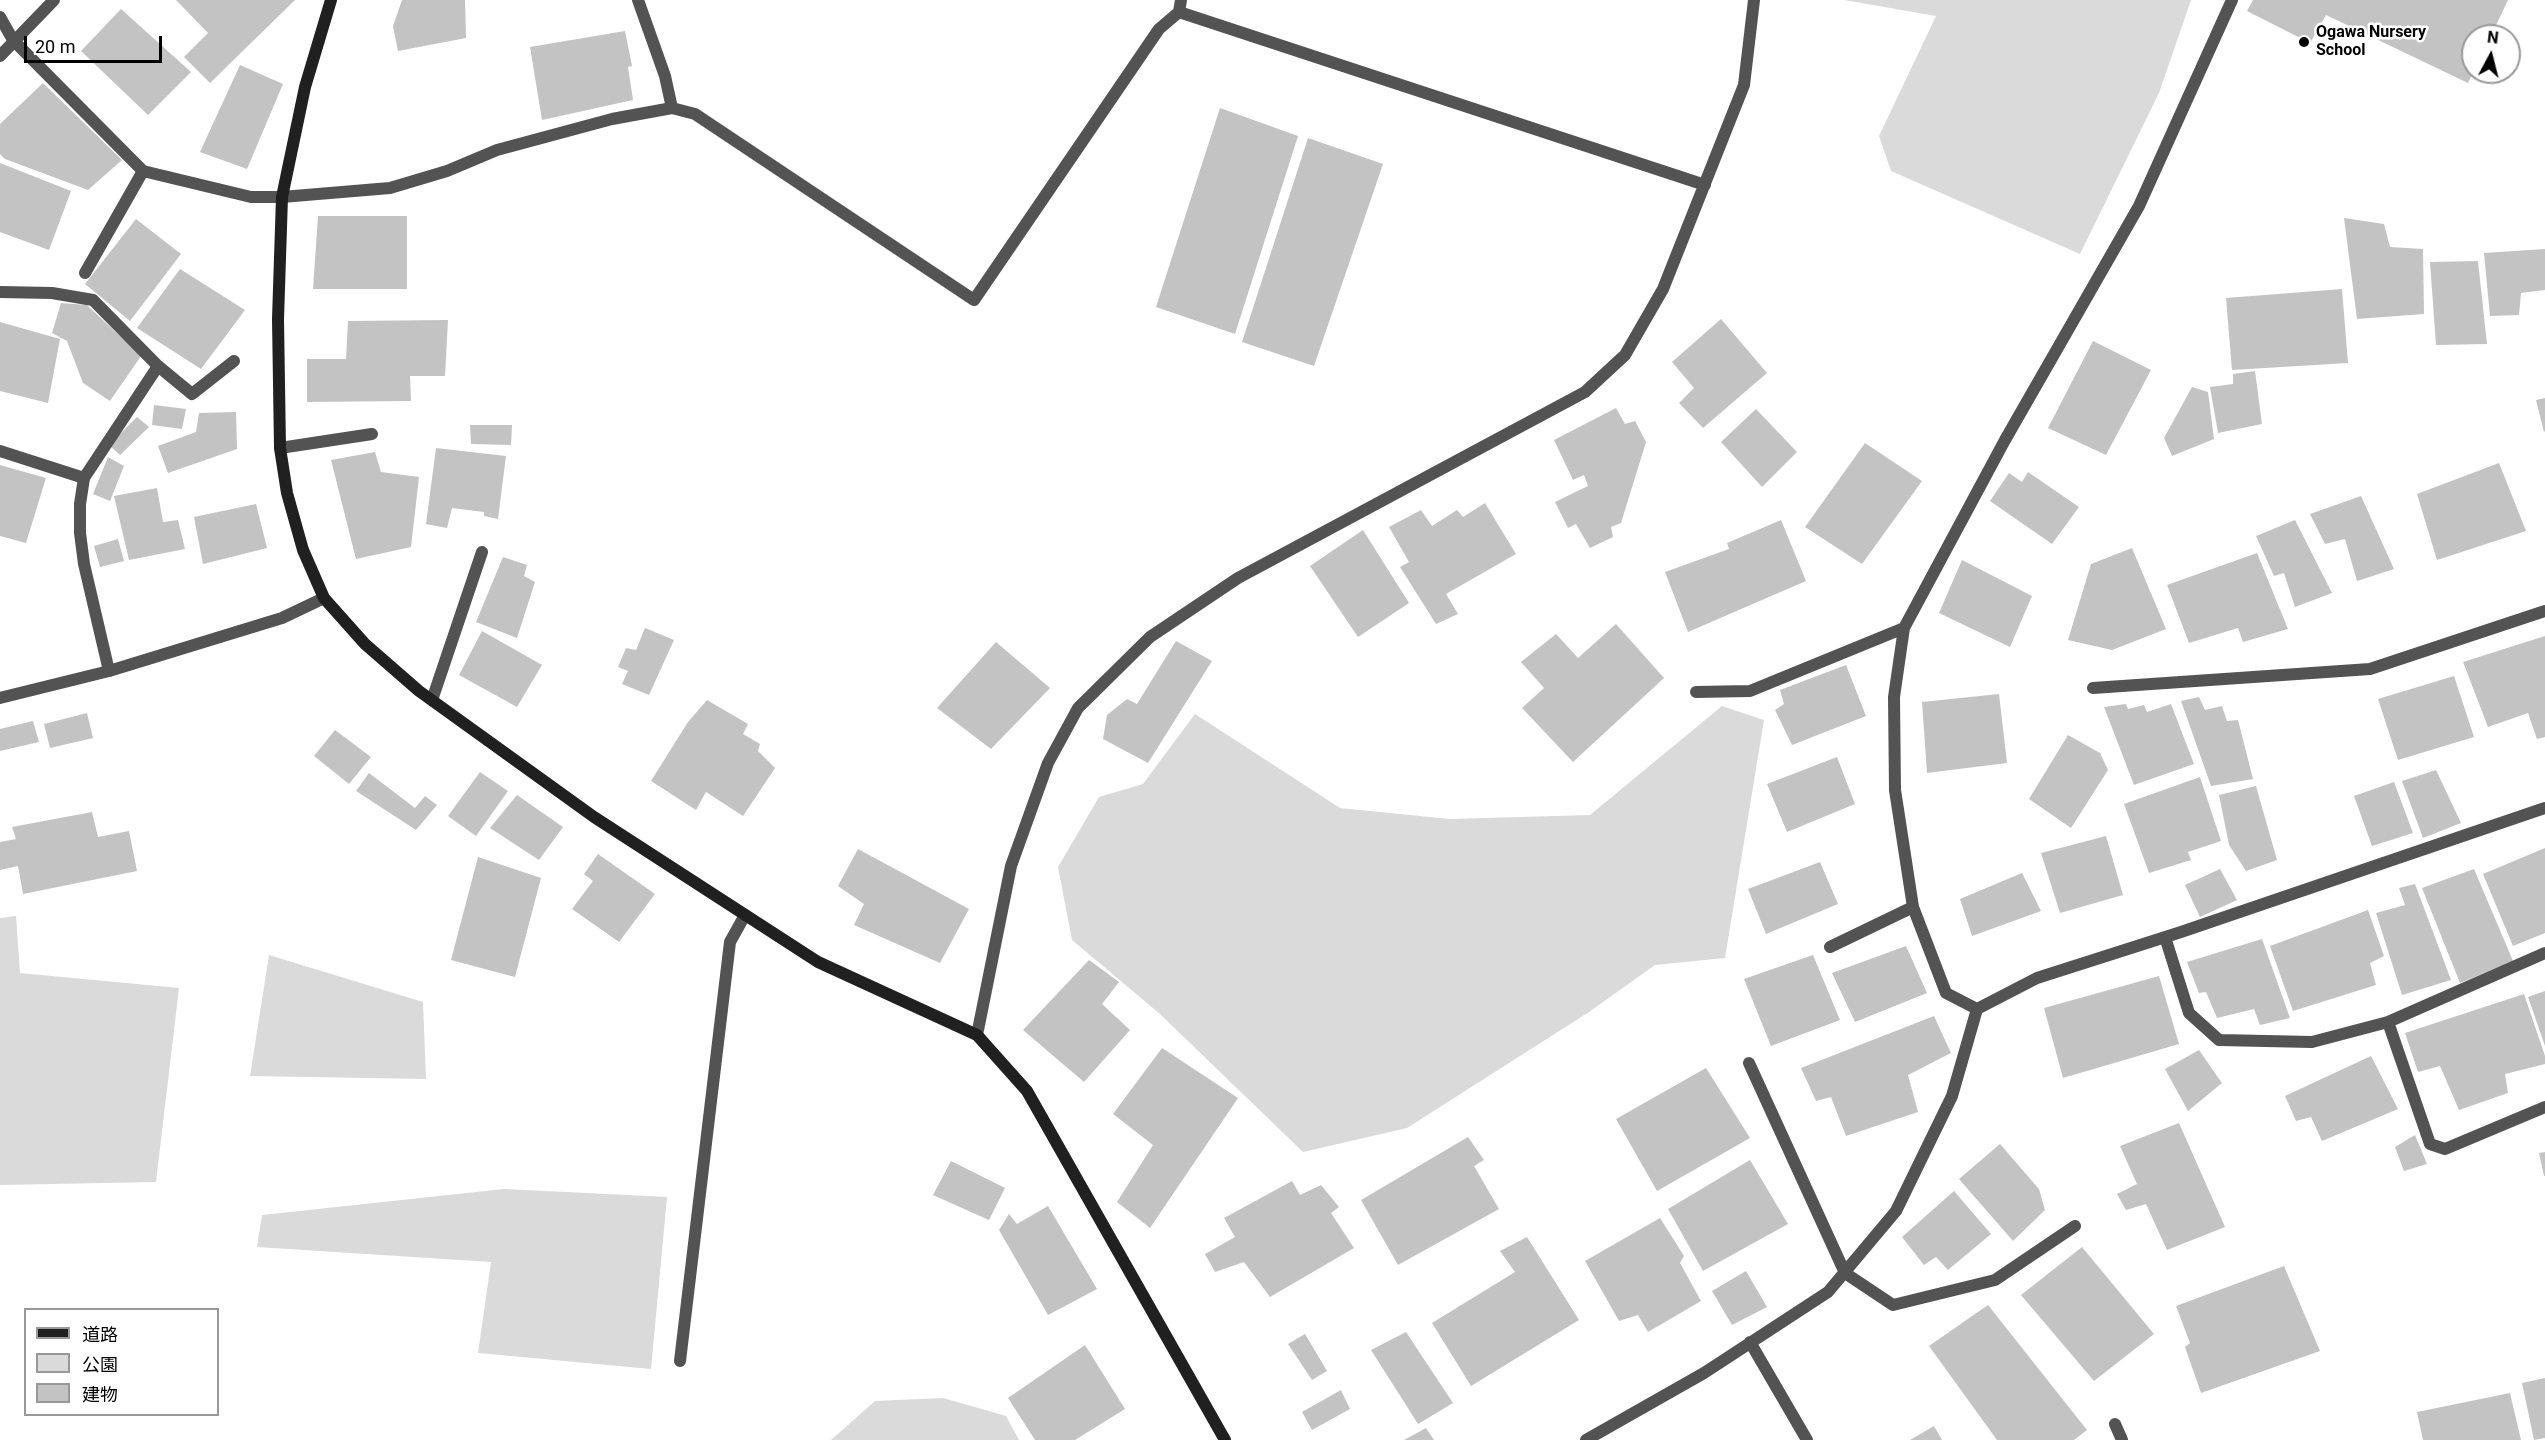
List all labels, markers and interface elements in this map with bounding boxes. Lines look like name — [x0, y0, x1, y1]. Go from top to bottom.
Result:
place label: Ogawa Nursery School — [2316, 23, 2426, 61]
scale bar — [27, 24, 165, 62]
north arrow — [2461, 24, 2521, 84]
text: N — [2486, 28, 2500, 48]
marker: Ogawa Nursery School — [2297, 35, 2311, 49]
text: 20 m — [35, 36, 75, 57]
legend — [24, 1308, 219, 1416]
text: 道路 — [82, 1324, 118, 1345]
text: 公園 — [82, 1354, 118, 1375]
text: 建物 — [82, 1384, 118, 1405]

